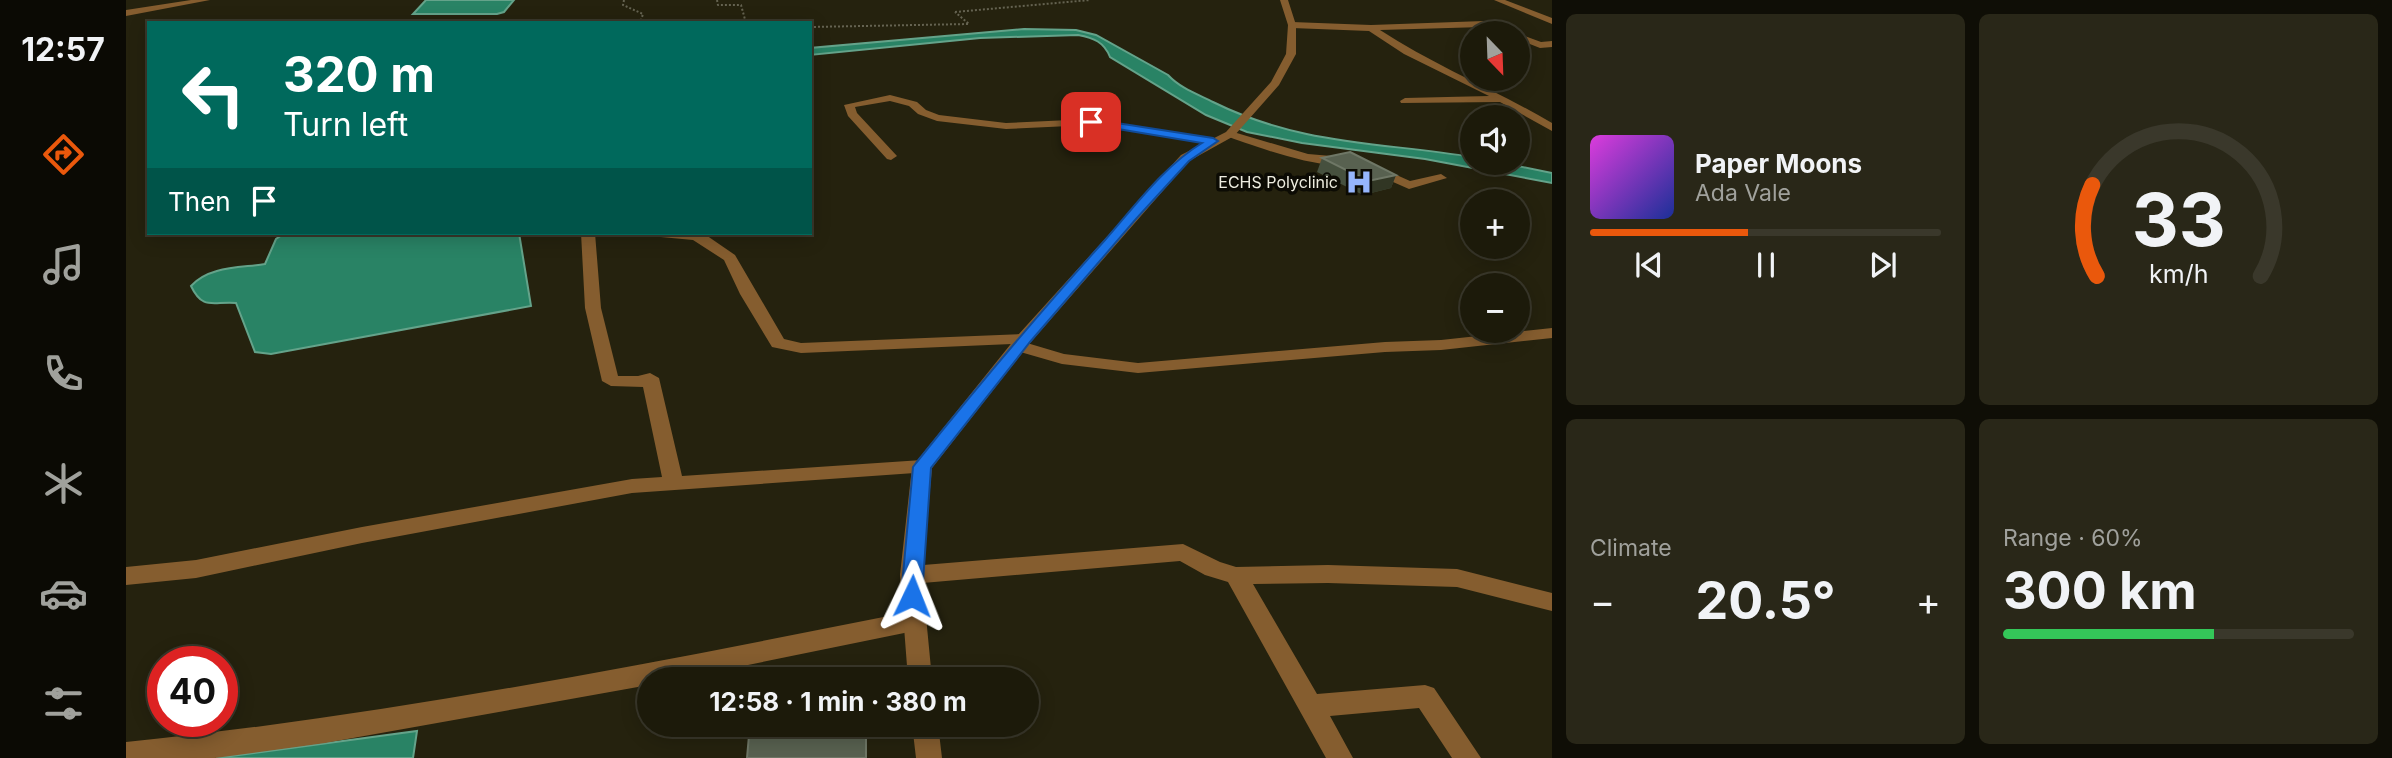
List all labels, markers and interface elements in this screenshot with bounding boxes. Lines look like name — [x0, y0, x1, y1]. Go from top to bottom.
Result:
north arrow — [1460, 21, 1530, 91]
map controls — [1460, 21, 1530, 343]
text: 12:57 — [21, 30, 105, 69]
text: 320 m — [283, 45, 435, 104]
icon: left — [168, 49, 259, 140]
pin — [1061, 92, 1121, 152]
icon: arrive — [1072, 103, 1110, 141]
text: Turn left — [283, 105, 408, 144]
button: sound — [1460, 105, 1530, 175]
icon: directions — [39, 130, 88, 179]
text: Paper Moons — [1695, 148, 1862, 179]
hospital icon: ECHS Polyclinic — [1344, 167, 1374, 197]
place label: ECHS Polyclinic — [1218, 172, 1338, 192]
text: 33 — [2132, 175, 2225, 264]
text: Ada Vale — [1695, 179, 1791, 207]
icon: arrive — [245, 182, 283, 220]
text: Then — [168, 186, 231, 217]
button: + — [1460, 189, 1530, 259]
icon: music — [39, 240, 88, 289]
icon: previous — [1630, 246, 1668, 284]
icon: pause — [1747, 246, 1785, 284]
icon: next — [1864, 246, 1902, 284]
text: km/h — [2149, 259, 2208, 289]
button: − — [1460, 273, 1530, 343]
icon: phone — [39, 349, 88, 398]
icon: climate — [39, 459, 88, 508]
text: Range · 60% — [2003, 524, 2143, 552]
text: Climate — [1590, 534, 1672, 562]
position arrow — [875, 559, 949, 633]
text: 300 km — [2003, 559, 2197, 622]
icon: car — [39, 569, 88, 618]
text: 20.5° — [1695, 569, 1836, 632]
text: − — [1590, 578, 1615, 624]
text: + — [1916, 578, 1941, 624]
speed limit sign: 40 — [147, 646, 238, 737]
icon: filters — [39, 679, 88, 728]
text: 12:58 · 1 min · 380 m — [709, 686, 967, 717]

